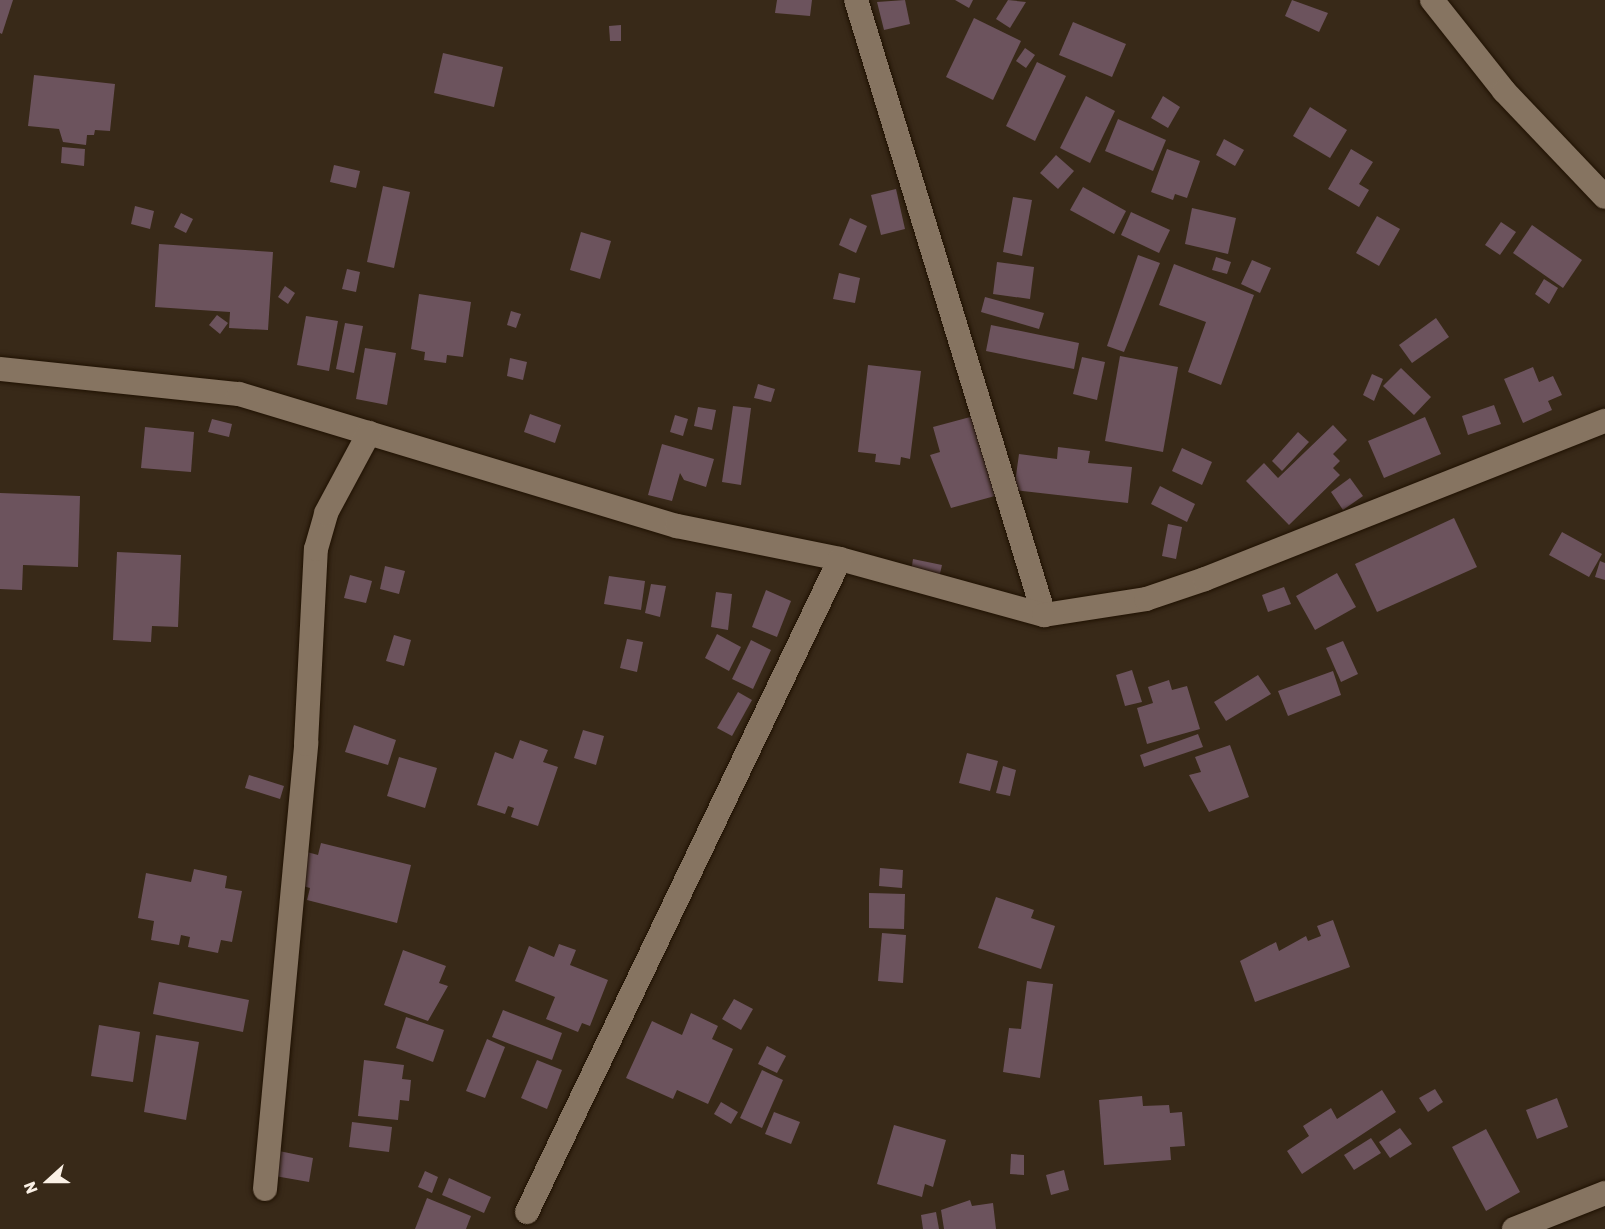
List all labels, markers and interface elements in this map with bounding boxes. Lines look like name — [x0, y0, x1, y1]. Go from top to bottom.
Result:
north arrow — [18, 1151, 78, 1211]
text: N — [20, 1179, 42, 1196]

